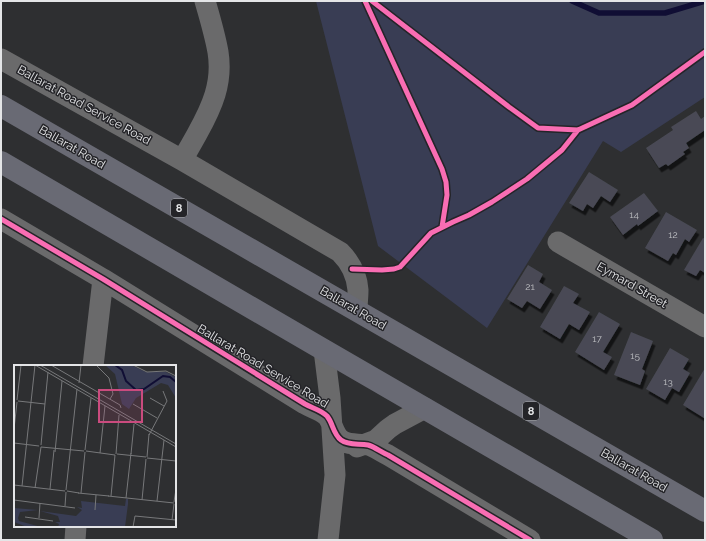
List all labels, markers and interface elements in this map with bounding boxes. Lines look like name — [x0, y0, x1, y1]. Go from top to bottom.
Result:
street label: Ballarat Road Service Road — [15, 62, 153, 148]
street label: Ballarat Road — [36, 122, 108, 172]
road number: 8 — [171, 199, 187, 217]
house number: 14 — [629, 209, 639, 220]
house number: 12 — [668, 229, 678, 240]
street label: Eymard Street — [594, 259, 670, 311]
house number: 21 — [525, 281, 535, 292]
street label: Ballarat Road — [317, 283, 389, 333]
street label: Ballarat Road Service Road — [195, 321, 331, 411]
house number: 17 — [592, 333, 602, 344]
house number: 15 — [630, 350, 640, 361]
inset map — [14, 365, 176, 527]
house number: 13 — [663, 376, 673, 387]
road number: 8 — [523, 402, 539, 420]
street label: Ballarat Road — [598, 445, 670, 495]

